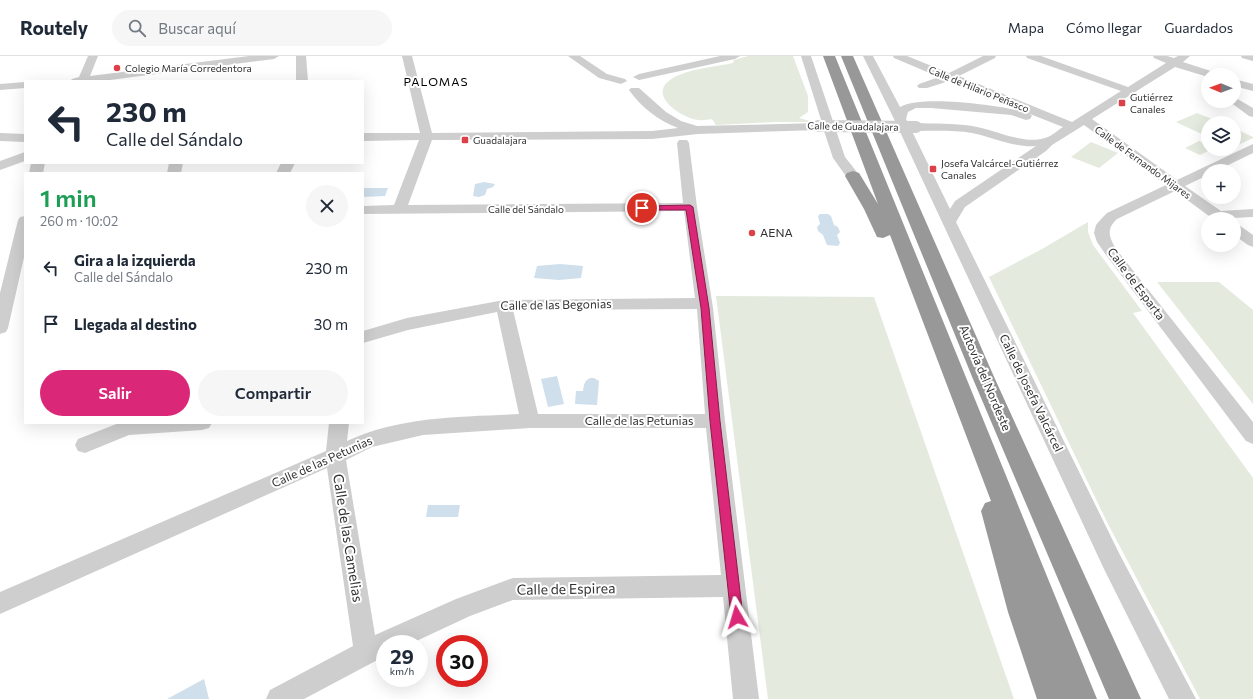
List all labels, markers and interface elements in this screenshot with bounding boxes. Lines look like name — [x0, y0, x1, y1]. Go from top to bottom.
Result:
search box — [112, 10, 392, 46]
text: Routely — [20, 16, 88, 39]
icon: search — [126, 17, 148, 39]
text: Buscar aquí — [158, 19, 236, 37]
text: Mapa — [1008, 19, 1044, 36]
text: Cómo llegar — [1066, 19, 1142, 36]
text: Guardados — [1164, 19, 1233, 36]
place label: Colegio María Corredentora — [125, 62, 252, 74]
marker: Colegio María Corredentora — [112, 63, 122, 73]
street label: Calle de Hilario Peñasco — [927, 63, 1031, 115]
north arrow — [1201, 68, 1241, 108]
map controls — [1201, 68, 1241, 252]
district label: PALOMAS — [403, 74, 469, 88]
place label: Gutiérrez Canales — [1130, 91, 1173, 115]
text: 230 m — [106, 94, 187, 128]
icon: left — [40, 96, 92, 148]
marker: Gutiérrez Canales — [1117, 98, 1127, 108]
button: layers — [1201, 116, 1241, 156]
street label: Calle de Guadalajara — [807, 119, 899, 133]
street label: Calle de Fernando Mijares — [1093, 123, 1194, 201]
text: Calle del Sándalo — [106, 128, 243, 150]
place label: Guadalajara — [473, 134, 527, 146]
marker: Guadalajara — [460, 135, 470, 145]
place label: Josefa Valcárcel-Gutiérrez Canales — [941, 157, 1059, 181]
marker: Josefa Valcárcel-Gutiérrez Canales — [928, 164, 938, 174]
button: + — [1201, 164, 1241, 204]
text: 1 min — [40, 183, 97, 212]
button: close — [306, 185, 348, 227]
pin — [625, 191, 659, 225]
icon: arrive — [631, 197, 653, 219]
street label: Calle del Sándalo — [488, 203, 564, 215]
button: − — [1201, 212, 1241, 252]
text: 260 m · 10:02 — [40, 213, 118, 229]
place label: AENA — [760, 225, 793, 239]
marker: AENA — [747, 228, 757, 238]
street label: Calle de Esparta — [1105, 245, 1168, 322]
text: Gira a la izquierda — [74, 251, 196, 269]
icon: left — [40, 257, 62, 279]
text: 230 m — [305, 259, 348, 277]
text: Calle del Sándalo — [74, 269, 173, 285]
street label: Calle de las Begonias — [500, 296, 612, 312]
icon: arrive — [40, 313, 62, 335]
text: Llegada al destino — [74, 315, 197, 333]
text: 30 m — [314, 315, 348, 333]
street label: Autovía del Nordeste — [957, 323, 1015, 433]
street label: Calle de Josefa Valcárcel — [996, 331, 1067, 454]
button: Salir — [40, 370, 190, 416]
button: Compartir — [198, 370, 348, 416]
street label: Calle de las Petunias — [585, 413, 693, 427]
street label: Calle de las Petunias — [269, 433, 374, 490]
street label: Calle de las Camelias — [330, 473, 367, 603]
street label: Calle de Espirea — [516, 579, 616, 598]
position arrow — [716, 596, 758, 638]
speed limit sign: 30 — [436, 635, 488, 687]
text: 29 — [390, 644, 414, 668]
text: km/h — [390, 665, 414, 677]

